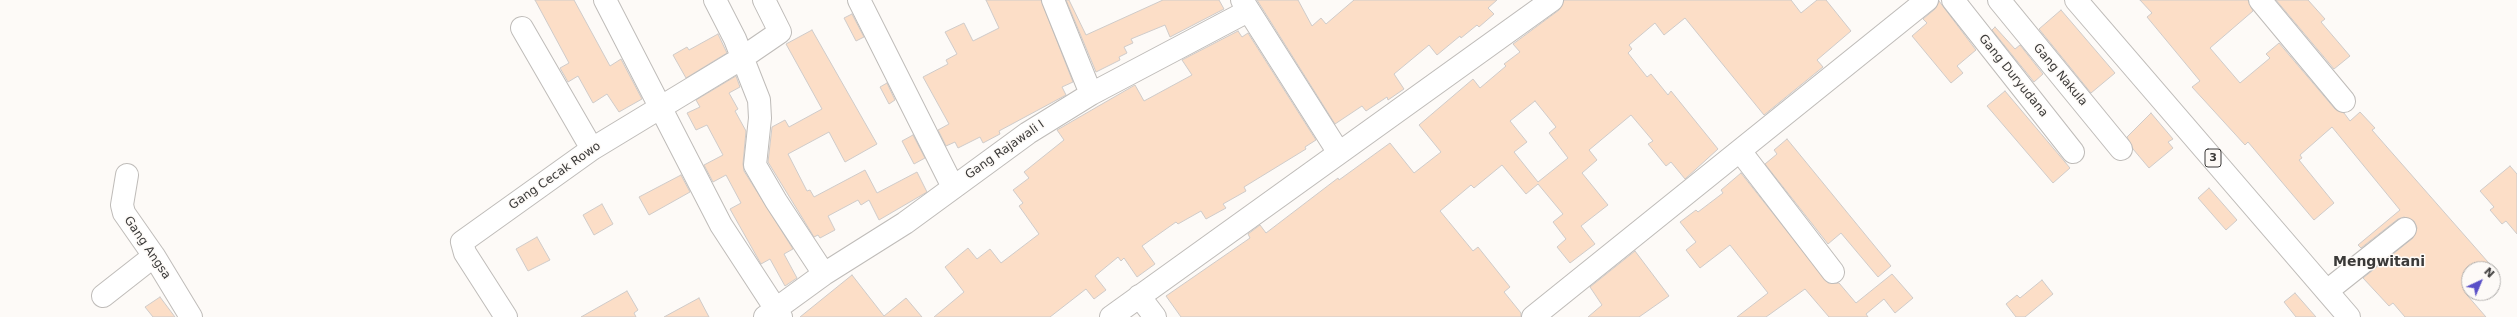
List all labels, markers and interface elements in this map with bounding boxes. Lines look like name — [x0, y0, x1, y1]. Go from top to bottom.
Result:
street label: Gang Duryudana — [1975, 32, 2051, 120]
street label: Gang Nakula — [2030, 41, 2090, 109]
street label: Gang Rajawali I — [963, 117, 1047, 183]
street label: Gang Cecak Rowo — [506, 139, 604, 213]
road number: 3 — [2205, 149, 2221, 167]
street label: Gang Angsa — [121, 214, 173, 282]
district label: Mengwitani — [2333, 254, 2425, 270]
north arrow — [2461, 261, 2501, 301]
text: N — [2481, 265, 2497, 281]

